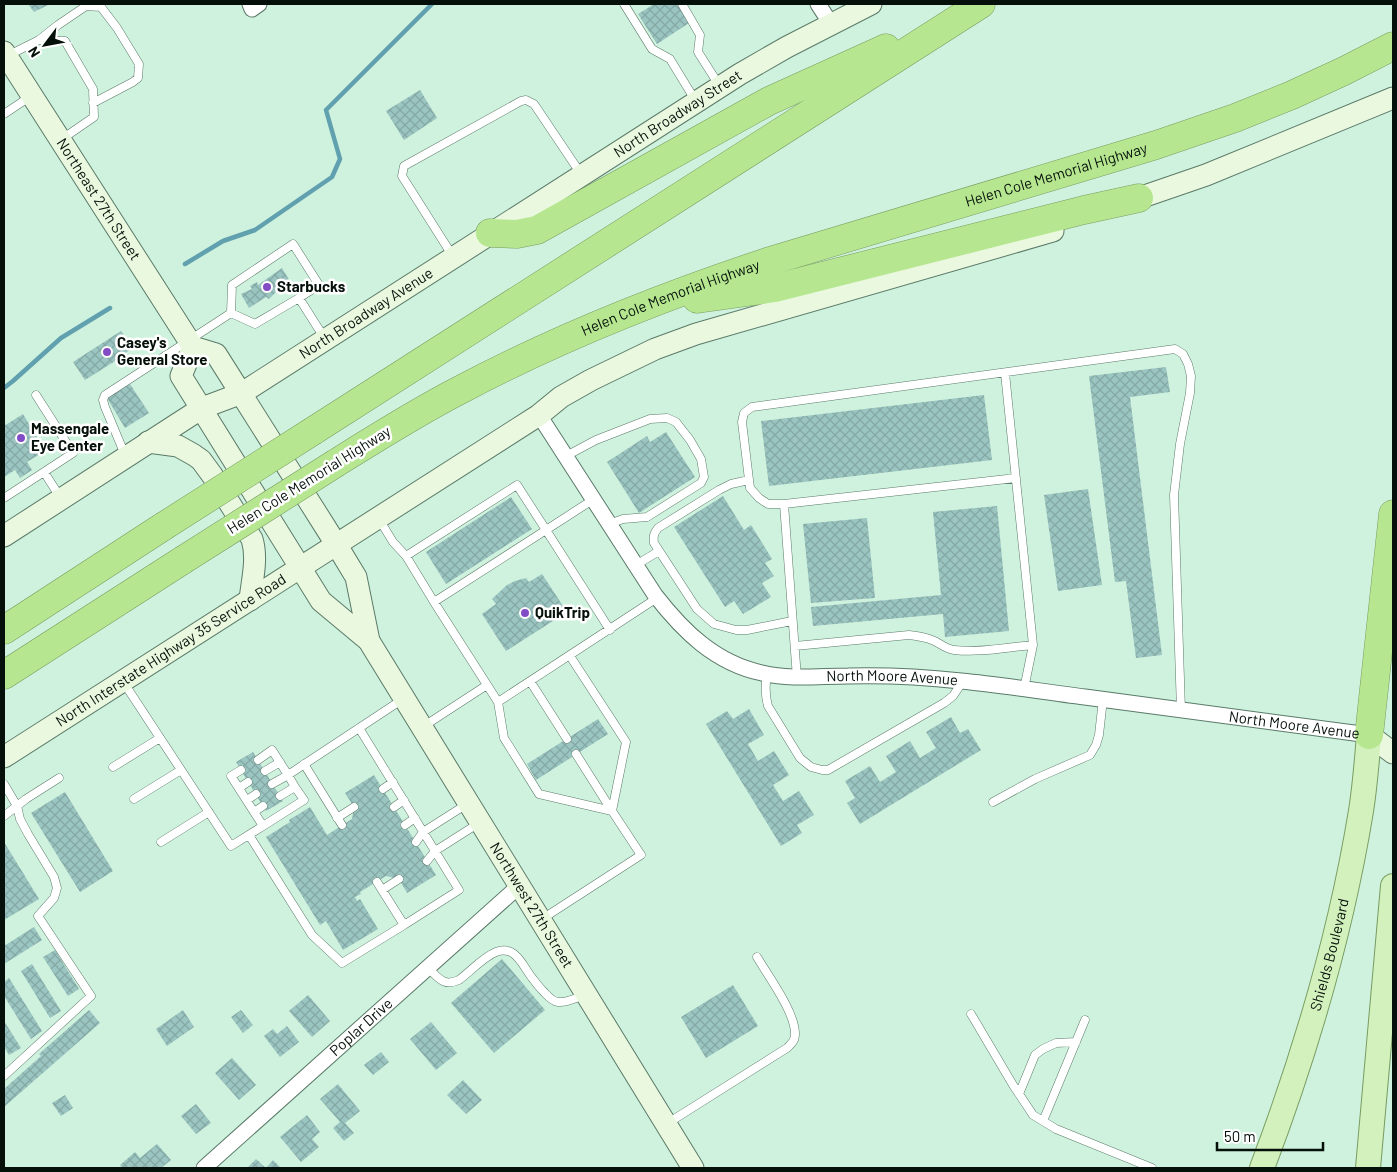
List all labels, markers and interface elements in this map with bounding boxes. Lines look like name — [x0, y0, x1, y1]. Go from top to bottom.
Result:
north arrow — [20, 20, 70, 70]
text: N — [24, 44, 43, 61]
street label: North Broadway Street — [610, 65, 745, 161]
street label: Northeast 27th Street — [54, 134, 145, 263]
street label: Helen Cole Memorial Highway — [963, 138, 1149, 210]
street label: Helen Cole Memorial Highway — [578, 255, 762, 339]
street label: North Broadway Avenue — [295, 263, 436, 362]
place label: Starbucks — [277, 277, 346, 295]
marker: Starbucks — [261, 281, 273, 293]
place label: Casey's General Store — [117, 333, 208, 368]
marker: Casey's General Store — [101, 346, 113, 358]
place label: Massengale Eye Center — [31, 419, 109, 454]
street label: Helen Cole Memorial Highway — [223, 421, 394, 537]
marker: Massengale Eye Center — [15, 432, 27, 444]
street label: North Interstate Highway 35 Service Road — [52, 569, 289, 730]
place label: QuikTrip — [535, 603, 590, 621]
marker: QuikTrip — [519, 607, 531, 619]
street label: North Moore Avenue — [826, 666, 959, 689]
street label: North Moore Avenue — [1228, 707, 1361, 742]
street label: Northwest 27th Street — [487, 839, 578, 971]
street label: Shields Boulevard — [1305, 896, 1352, 1013]
street label: Poplar Drive — [325, 994, 396, 1059]
scale bar — [1217, 1120, 1323, 1152]
text: 50 m — [1224, 1127, 1256, 1145]

